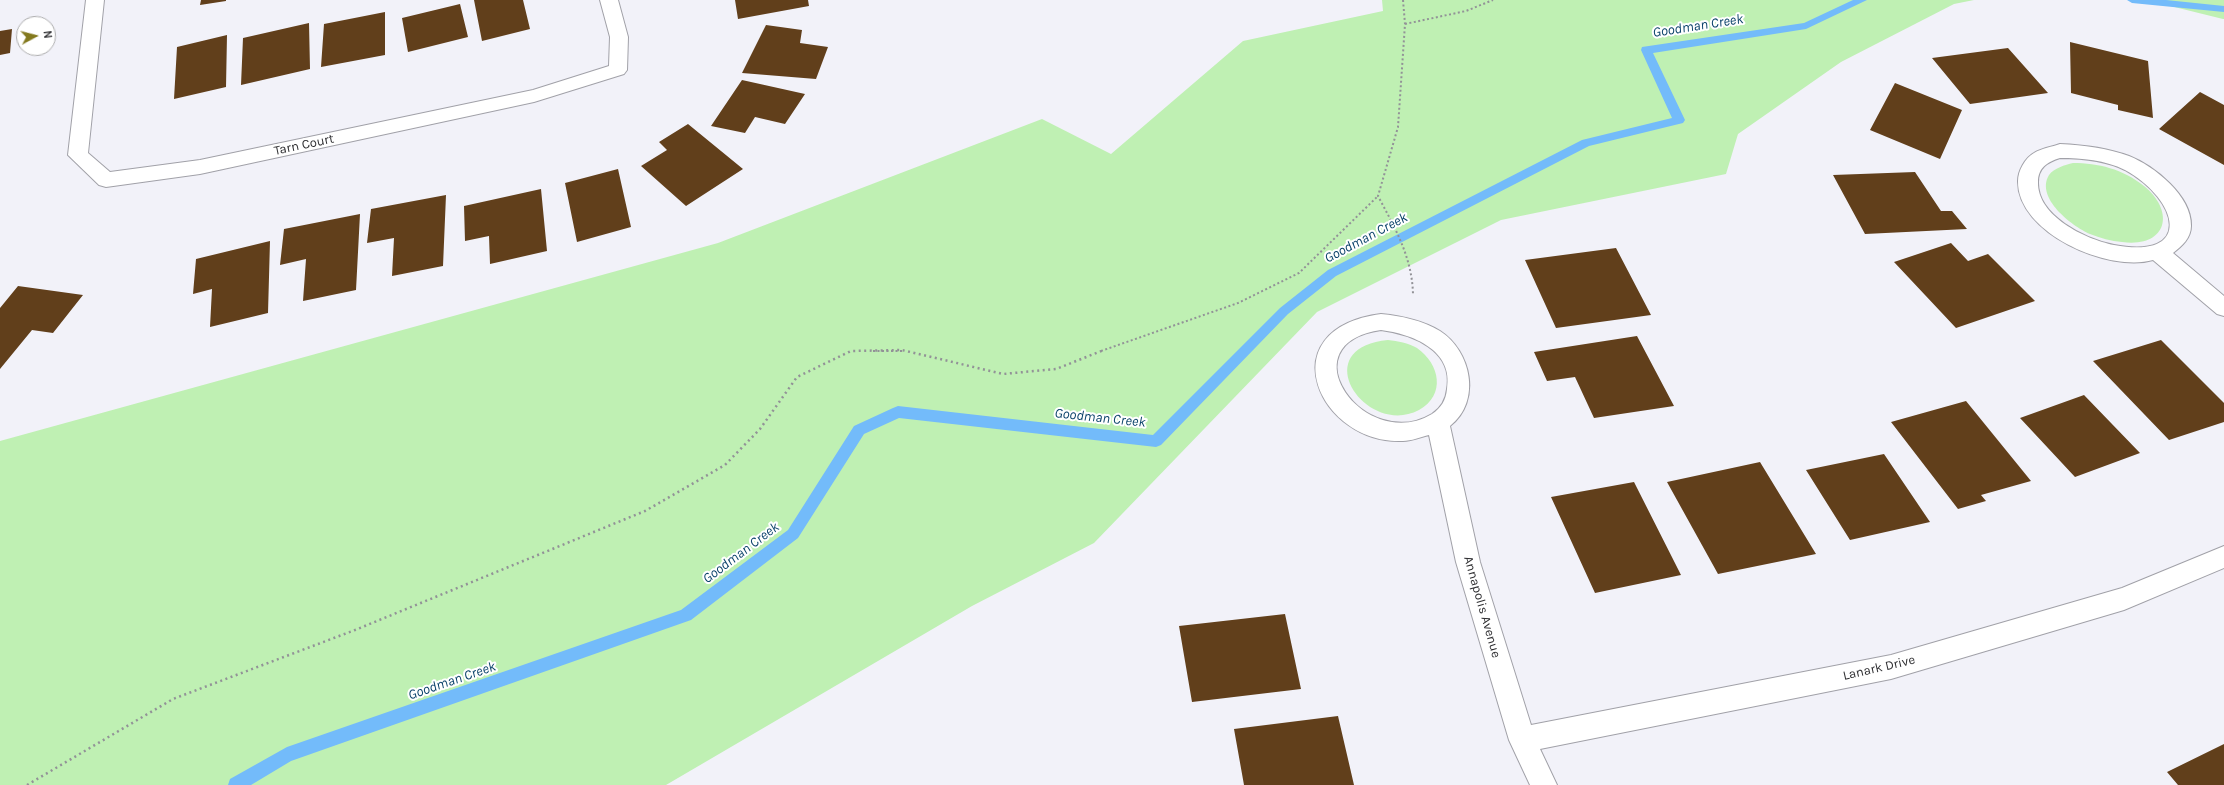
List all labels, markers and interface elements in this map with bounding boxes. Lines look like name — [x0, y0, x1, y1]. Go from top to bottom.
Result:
water label: Goodman Creek — [1652, 11, 1744, 41]
north arrow — [16, 16, 56, 56]
text: N — [40, 30, 54, 39]
street label: Tarn Court — [273, 131, 335, 159]
water label: Goodman Creek — [1322, 209, 1410, 267]
water label: Goodman Creek — [1054, 405, 1146, 431]
water label: Goodman Creek — [699, 519, 783, 587]
street label: Annapolis Avenue — [1460, 554, 1504, 660]
street label: Lanark Drive — [1841, 652, 1917, 684]
water label: Goodman Creek — [406, 658, 498, 704]

